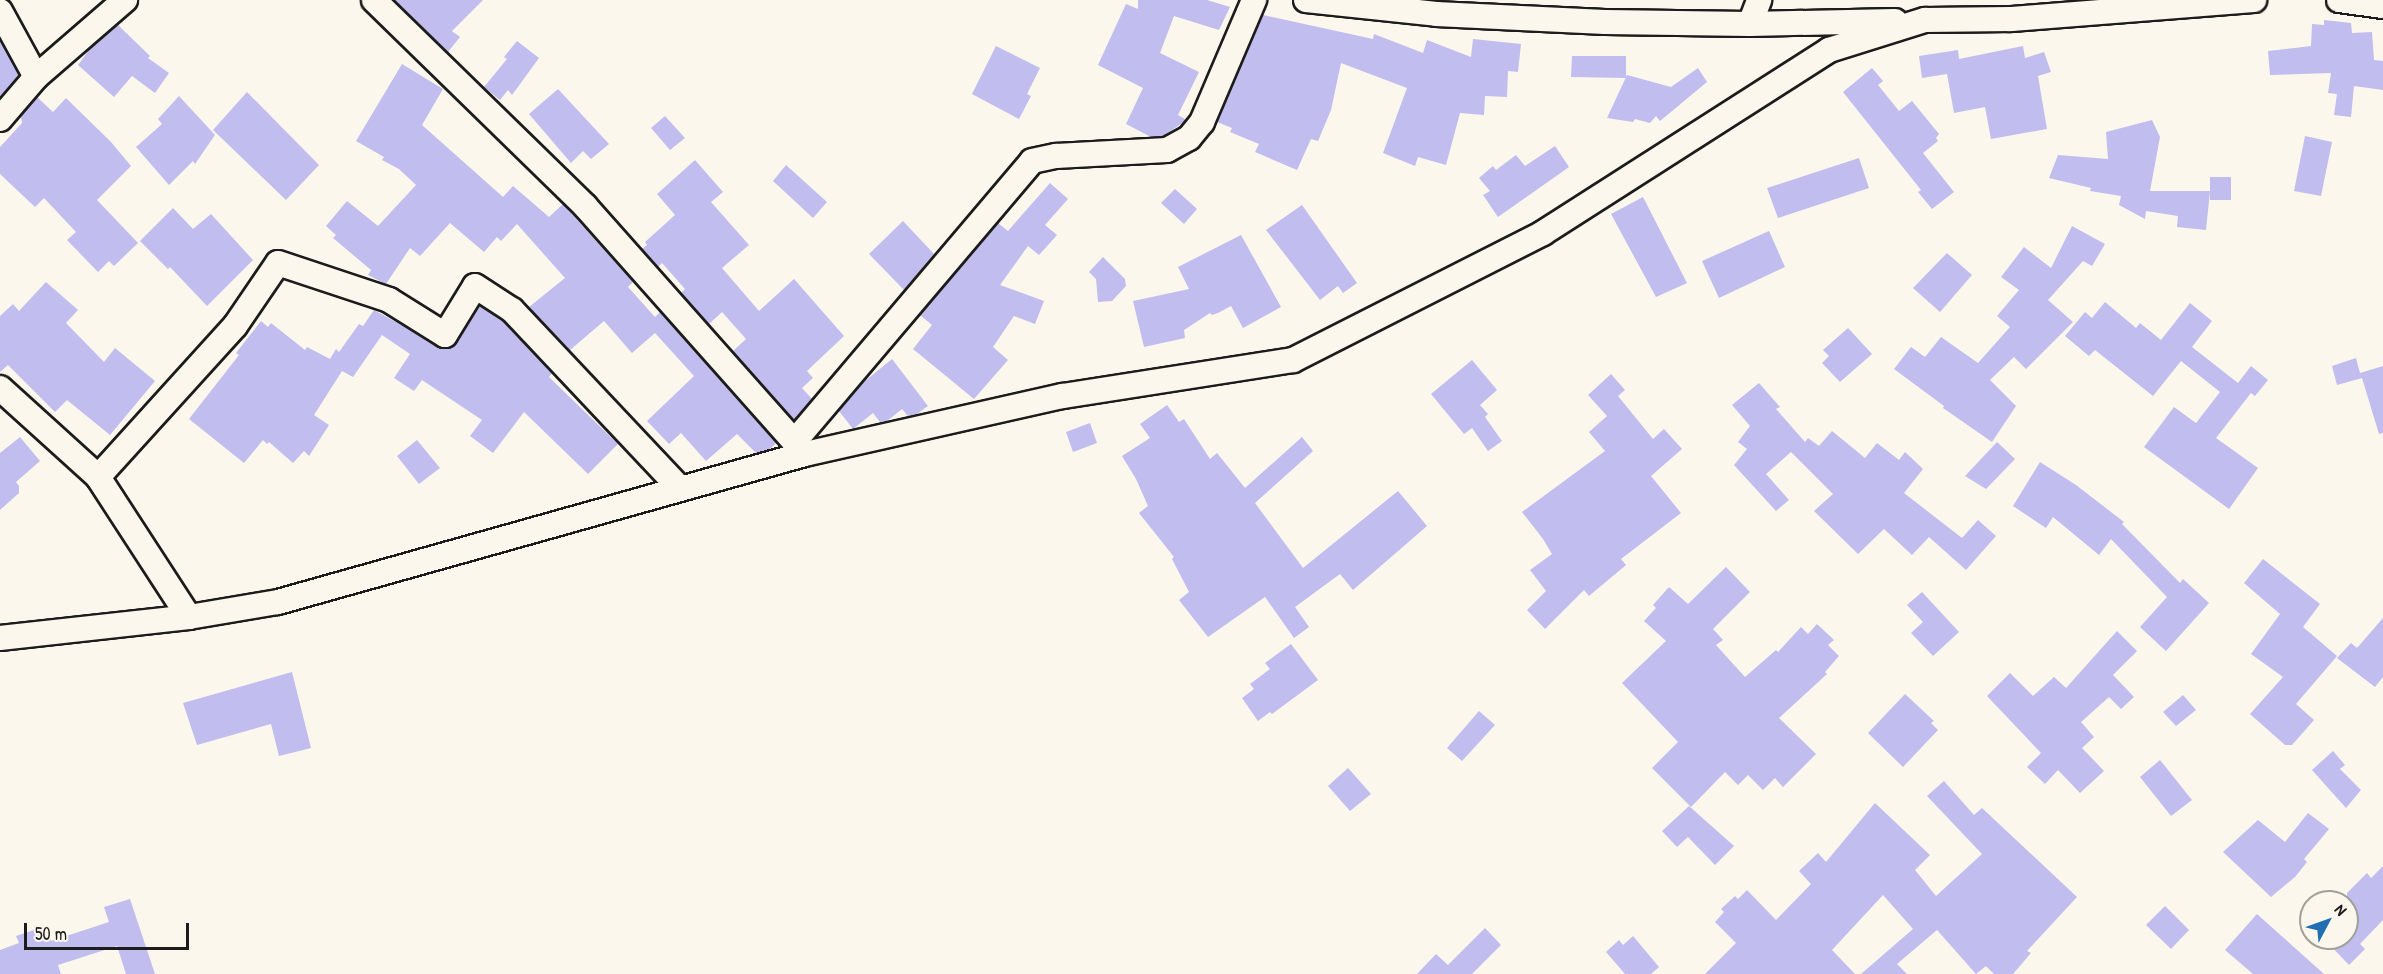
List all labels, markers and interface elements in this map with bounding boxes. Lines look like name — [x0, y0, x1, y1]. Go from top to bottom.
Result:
north arrow — [2299, 890, 2359, 950]
text: N — [2330, 899, 2352, 920]
scale bar — [27, 911, 192, 949]
text: 50 m — [35, 921, 67, 946]

